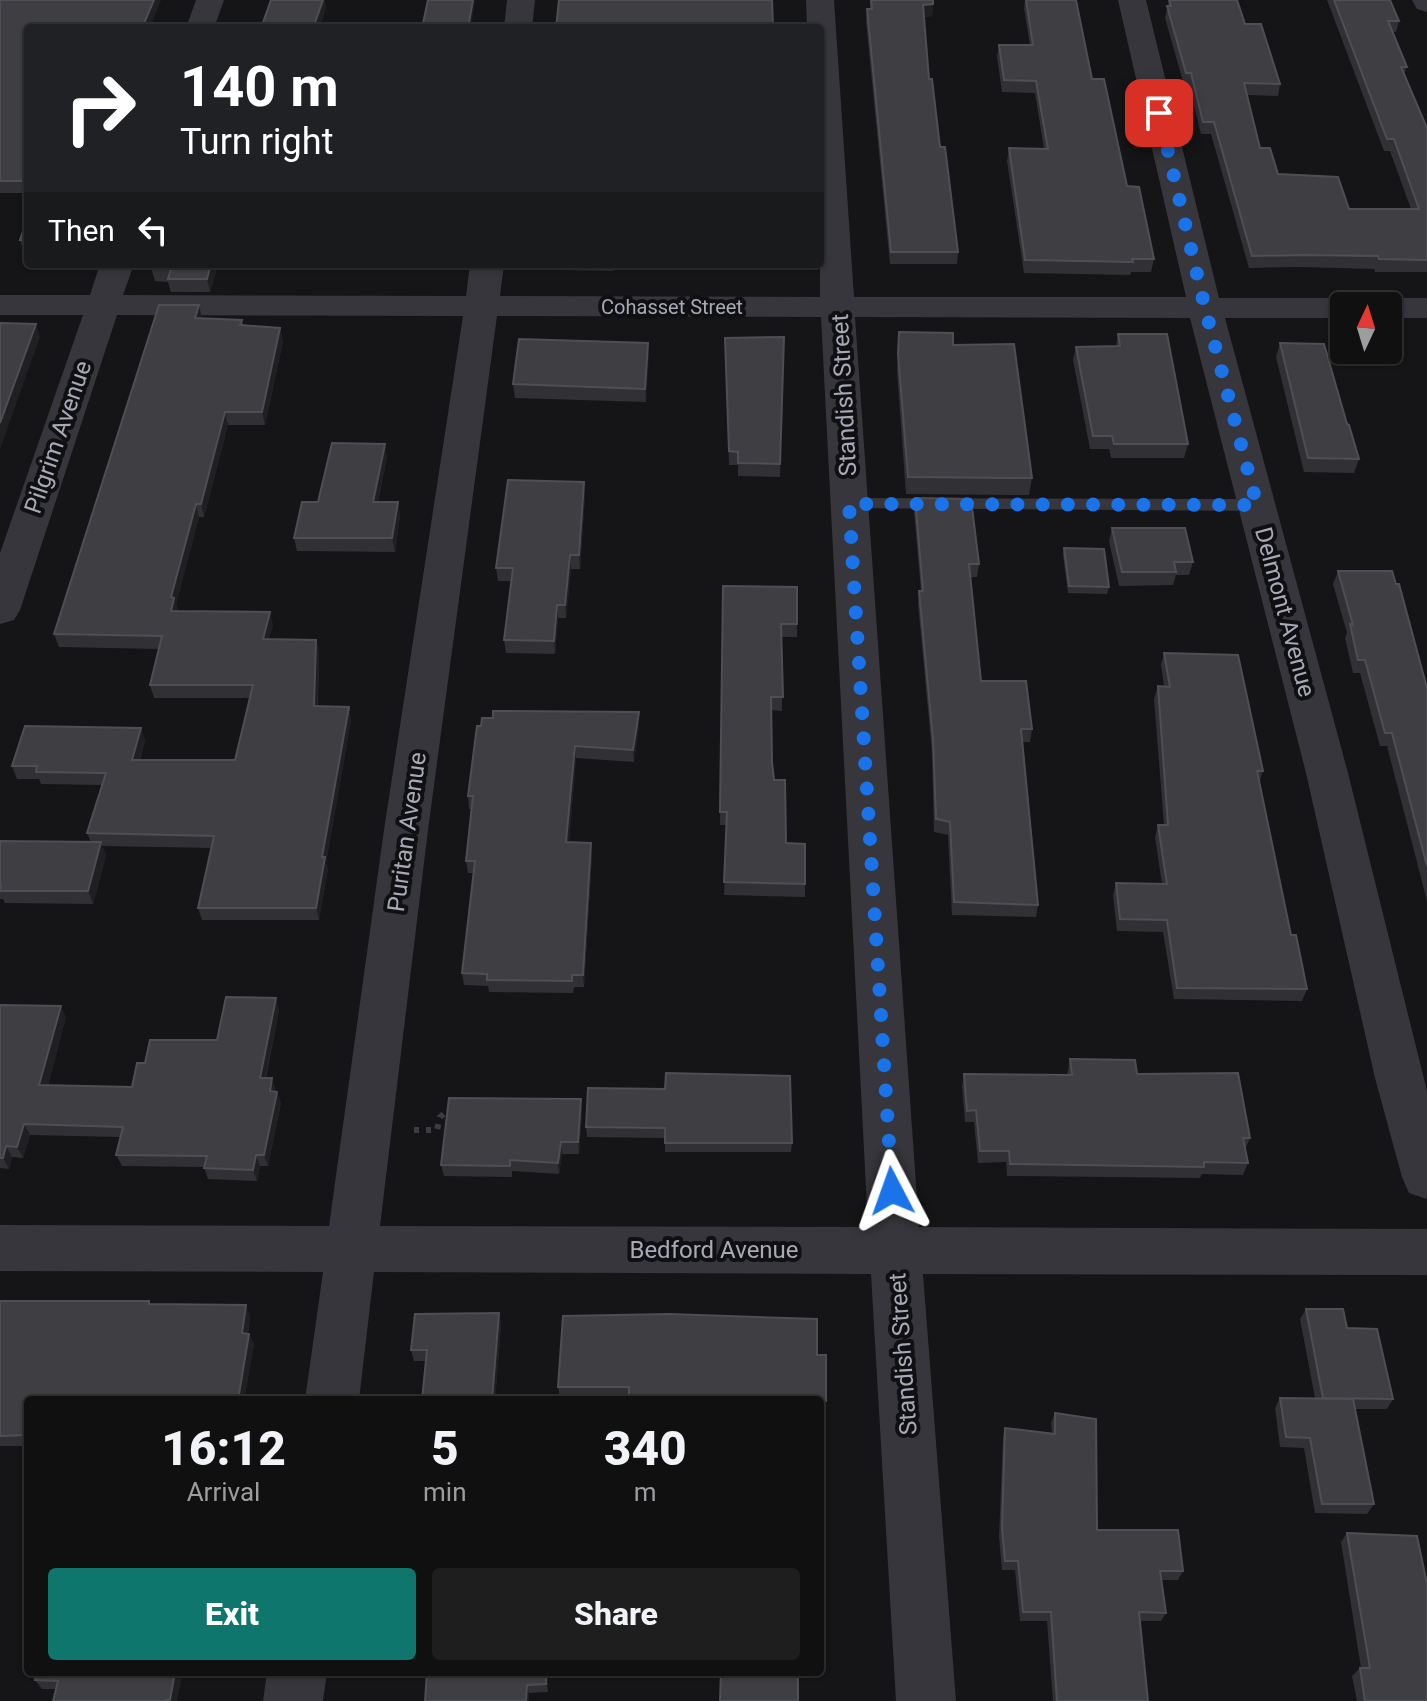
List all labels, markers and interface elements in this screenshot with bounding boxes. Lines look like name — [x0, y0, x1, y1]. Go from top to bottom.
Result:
text: 140 m — [180, 54, 339, 120]
icon: right — [48, 56, 152, 160]
pin — [1125, 79, 1193, 147]
icon: arrive — [1137, 91, 1181, 135]
text: Turn right — [180, 121, 333, 163]
icon: left — [131, 208, 175, 252]
text: Then — [48, 213, 115, 248]
north arrow — [1330, 292, 1402, 364]
map controls — [1330, 292, 1402, 364]
street label: Cohasset Street — [601, 295, 743, 319]
street label: Standish Street — [826, 313, 862, 477]
street label: Pilgrim Avenue — [19, 357, 97, 517]
street label: Delmont Avenue — [1249, 524, 1321, 700]
street label: Puritan Avenue — [382, 750, 432, 914]
position arrow — [850, 1149, 934, 1233]
street label: Bedford Avenue — [629, 1236, 799, 1264]
street label: Standish Street — [883, 1272, 923, 1436]
text: 16:12 — [161, 1420, 286, 1477]
text: 5 — [431, 1420, 459, 1477]
text: 340 — [604, 1420, 687, 1477]
text: Arrival — [187, 1477, 260, 1507]
text: min — [423, 1477, 467, 1507]
text: m — [634, 1477, 657, 1507]
button: Exit — [48, 1568, 416, 1660]
button: Share — [432, 1568, 800, 1660]

